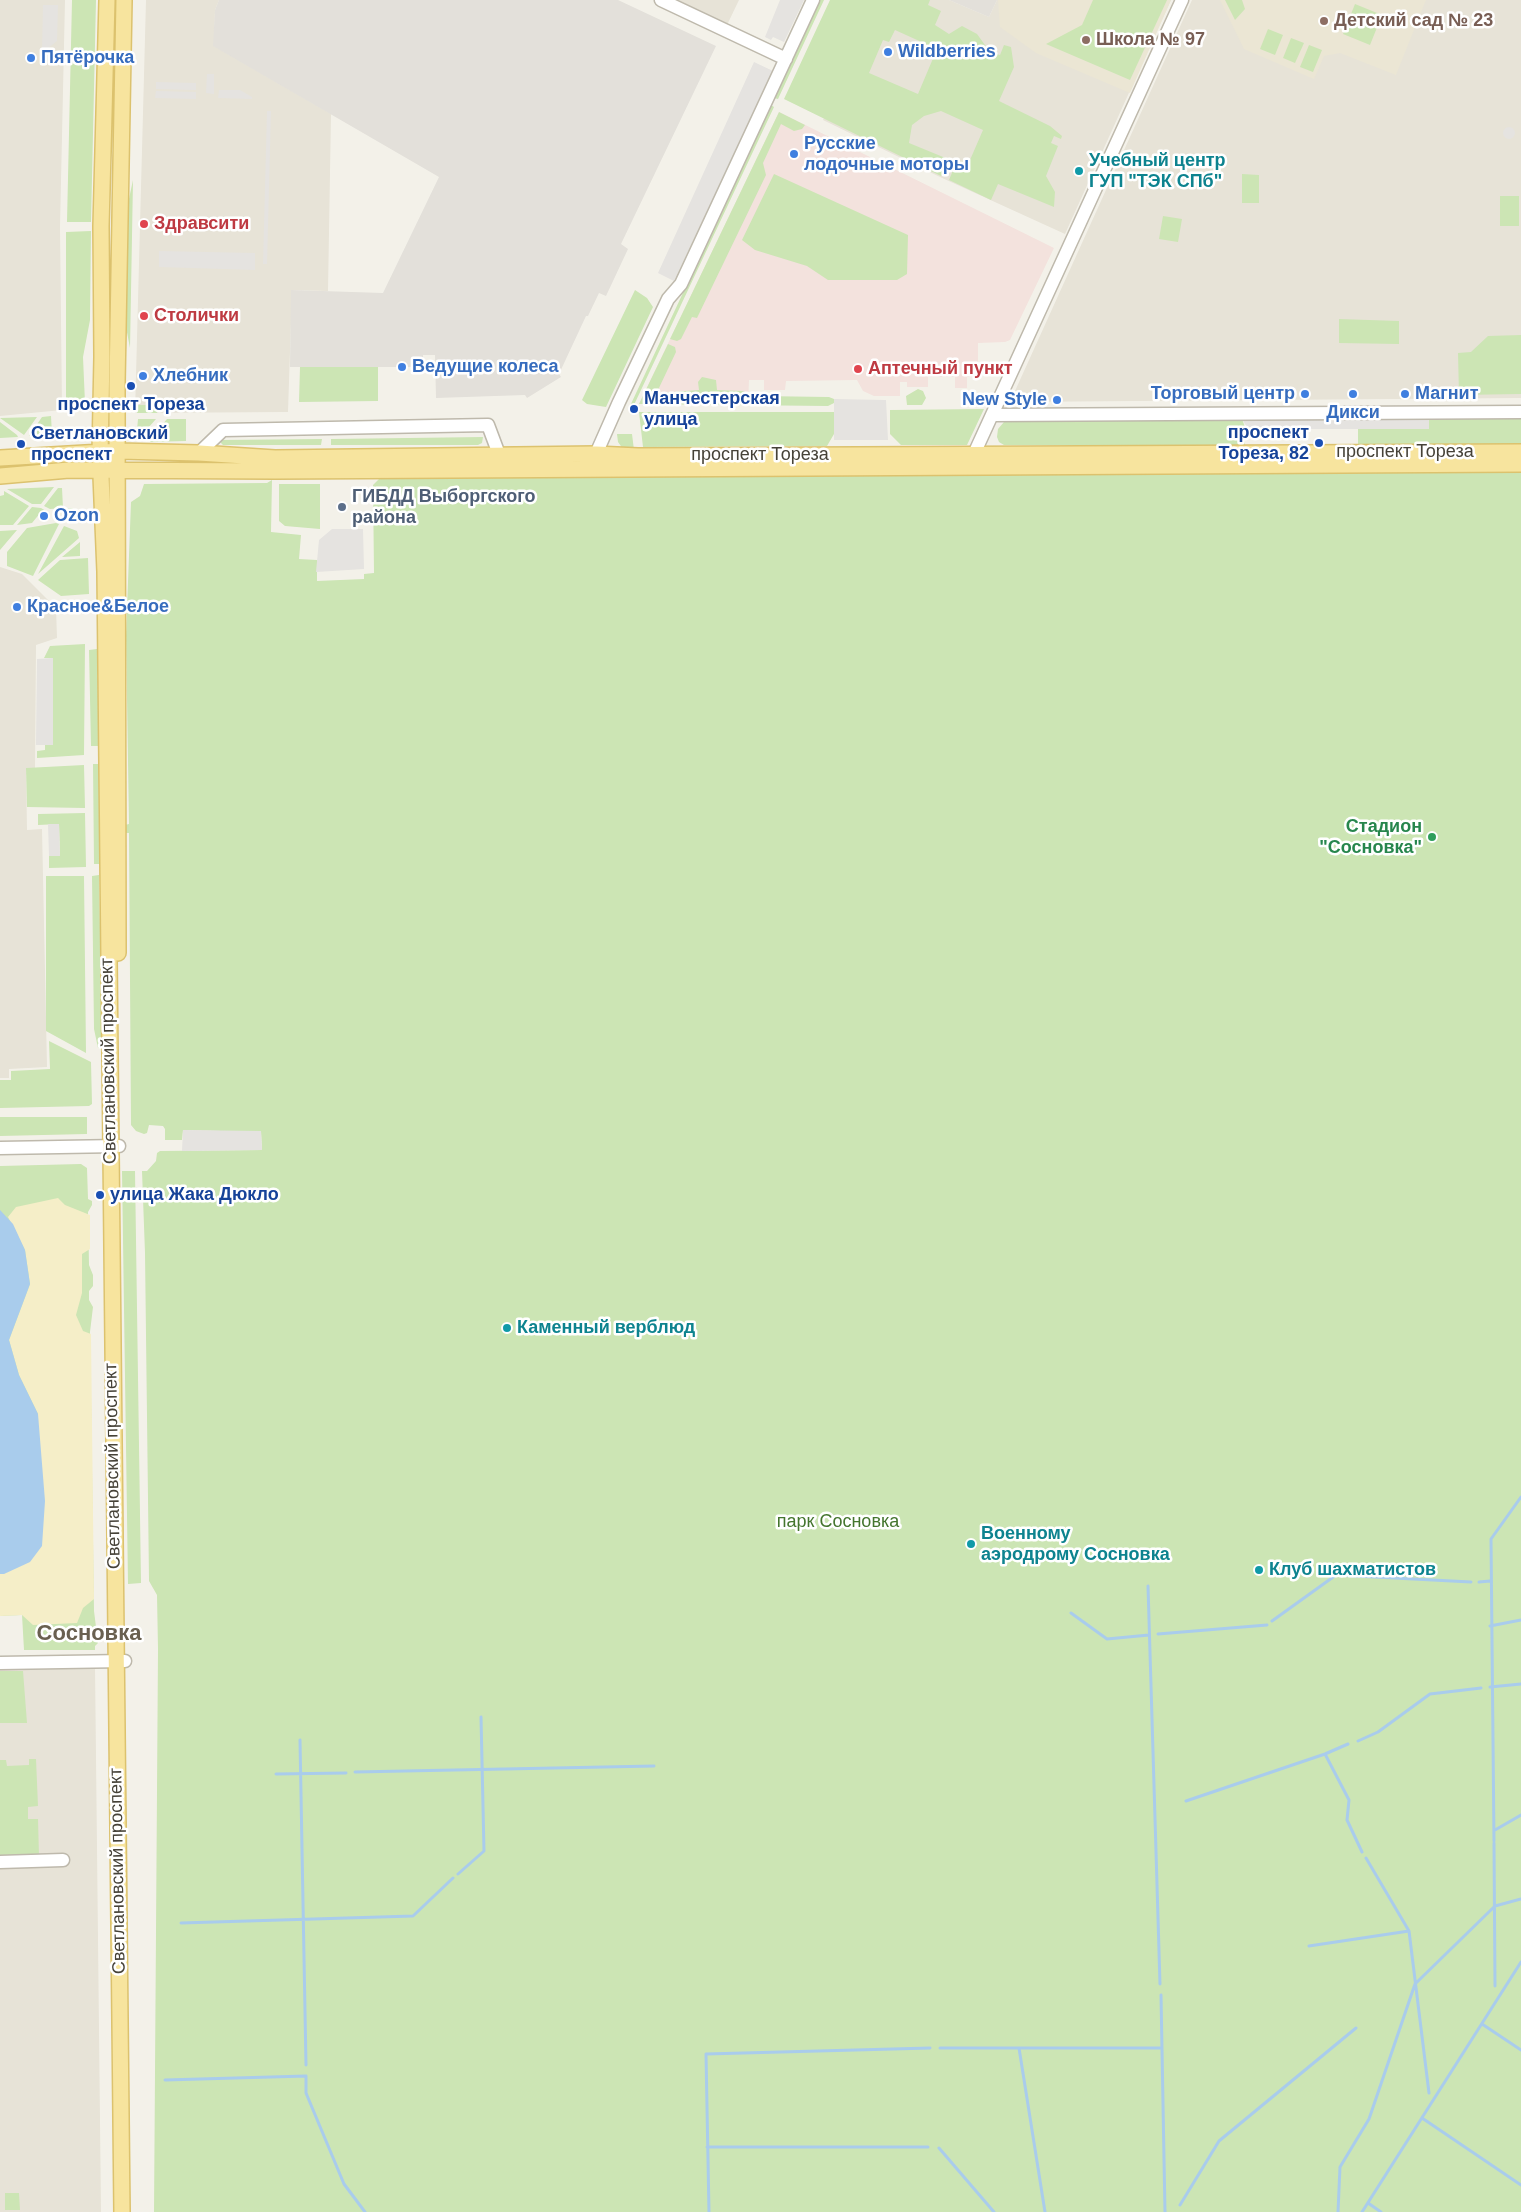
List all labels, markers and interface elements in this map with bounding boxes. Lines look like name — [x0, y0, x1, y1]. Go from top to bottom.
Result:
place label: Детский сад № 23 — [1334, 10, 1493, 32]
marker: Детский сад № 23 — [1318, 15, 1330, 27]
place label: Школа № 97 — [1096, 29, 1205, 51]
marker: Школа № 97 — [1080, 34, 1092, 46]
place label: Wildberries — [898, 41, 996, 63]
marker: Wildberries — [882, 46, 894, 58]
place label: Пятёрочка — [41, 47, 134, 69]
marker: Пятёрочка — [25, 52, 37, 64]
place label: Русские лодочные моторы — [804, 133, 969, 176]
marker: Русские лодочные моторы — [788, 148, 800, 160]
place label: Учебный центр ГУП "ТЭК СПб" — [1089, 150, 1226, 192]
marker: Учебный центр ГУП "ТЭК СПб" — [1073, 165, 1085, 177]
place label: Здравсити — [154, 213, 249, 235]
marker: Здравсити — [138, 218, 150, 230]
place label: Столички — [154, 305, 239, 327]
marker: Столички — [138, 310, 150, 322]
place label: Ведущие колеса — [412, 356, 558, 378]
place label: Аптечный пункт — [868, 358, 1013, 380]
marker: Ведущие колеса — [396, 361, 408, 373]
marker: Аптечный пункт — [852, 363, 864, 375]
place label: Хлебник — [153, 365, 228, 387]
marker: Хлебник — [137, 370, 149, 382]
marker: проспект Тореза — [125, 380, 137, 392]
place label: Торговый центр — [1151, 383, 1295, 405]
place label: Магнит — [1415, 383, 1478, 405]
place label: Манчестерская улица — [644, 388, 780, 430]
marker: Торговый центр — [1299, 388, 1311, 400]
marker: Дикси — [1347, 388, 1359, 400]
marker: Магнит — [1399, 388, 1411, 400]
place label: New Style — [962, 389, 1047, 411]
place label: проспект Тореза — [58, 394, 204, 416]
marker: New Style — [1051, 394, 1063, 406]
place label: Дикси — [1326, 402, 1380, 424]
marker: Манчестерская улица — [628, 403, 640, 415]
place label: проспект Тореза, 82 — [1218, 422, 1309, 464]
place label: Светлановский проспект — [31, 423, 168, 466]
marker: проспект Тореза, 82 — [1313, 437, 1325, 449]
marker: Светлановский проспект — [15, 438, 27, 450]
street label: проспект Тореза — [1336, 441, 1474, 463]
street label: проспект Тореза — [691, 444, 829, 466]
place label: ГИБДД Выборгского района — [352, 486, 535, 528]
marker: ГИБДД Выборгского района — [336, 501, 348, 513]
place label: Ozon — [54, 505, 99, 527]
marker: Ozon — [38, 510, 50, 522]
place label: Красное&Белое — [27, 596, 169, 618]
marker: Красное&Белое — [11, 601, 23, 613]
place label: Стадион "Сосновка" — [1319, 816, 1422, 859]
marker: Стадион "Сосновка" — [1426, 831, 1438, 843]
street label: Светлановский проспект — [96, 958, 122, 1164]
place label: улица Жака Дюкло — [110, 1184, 279, 1206]
marker: улица Жака Дюкло — [94, 1189, 106, 1201]
place label: Каменный верблюд — [517, 1317, 695, 1339]
marker: Каменный верблюд — [501, 1322, 513, 1334]
street label: Светлановский проспект — [100, 1363, 126, 1569]
park label: парк Сосновка — [777, 1511, 899, 1533]
place label: Военному аэродрому Сосновка — [981, 1523, 1170, 1566]
marker: Военному аэродрому Сосновка — [965, 1538, 977, 1550]
place label: Клуб шахматистов — [1269, 1559, 1436, 1581]
marker: Клуб шахматистов — [1253, 1564, 1265, 1576]
district label: Сосновка — [37, 1621, 141, 1647]
street label: Светлановский проспект — [105, 1768, 131, 1974]

